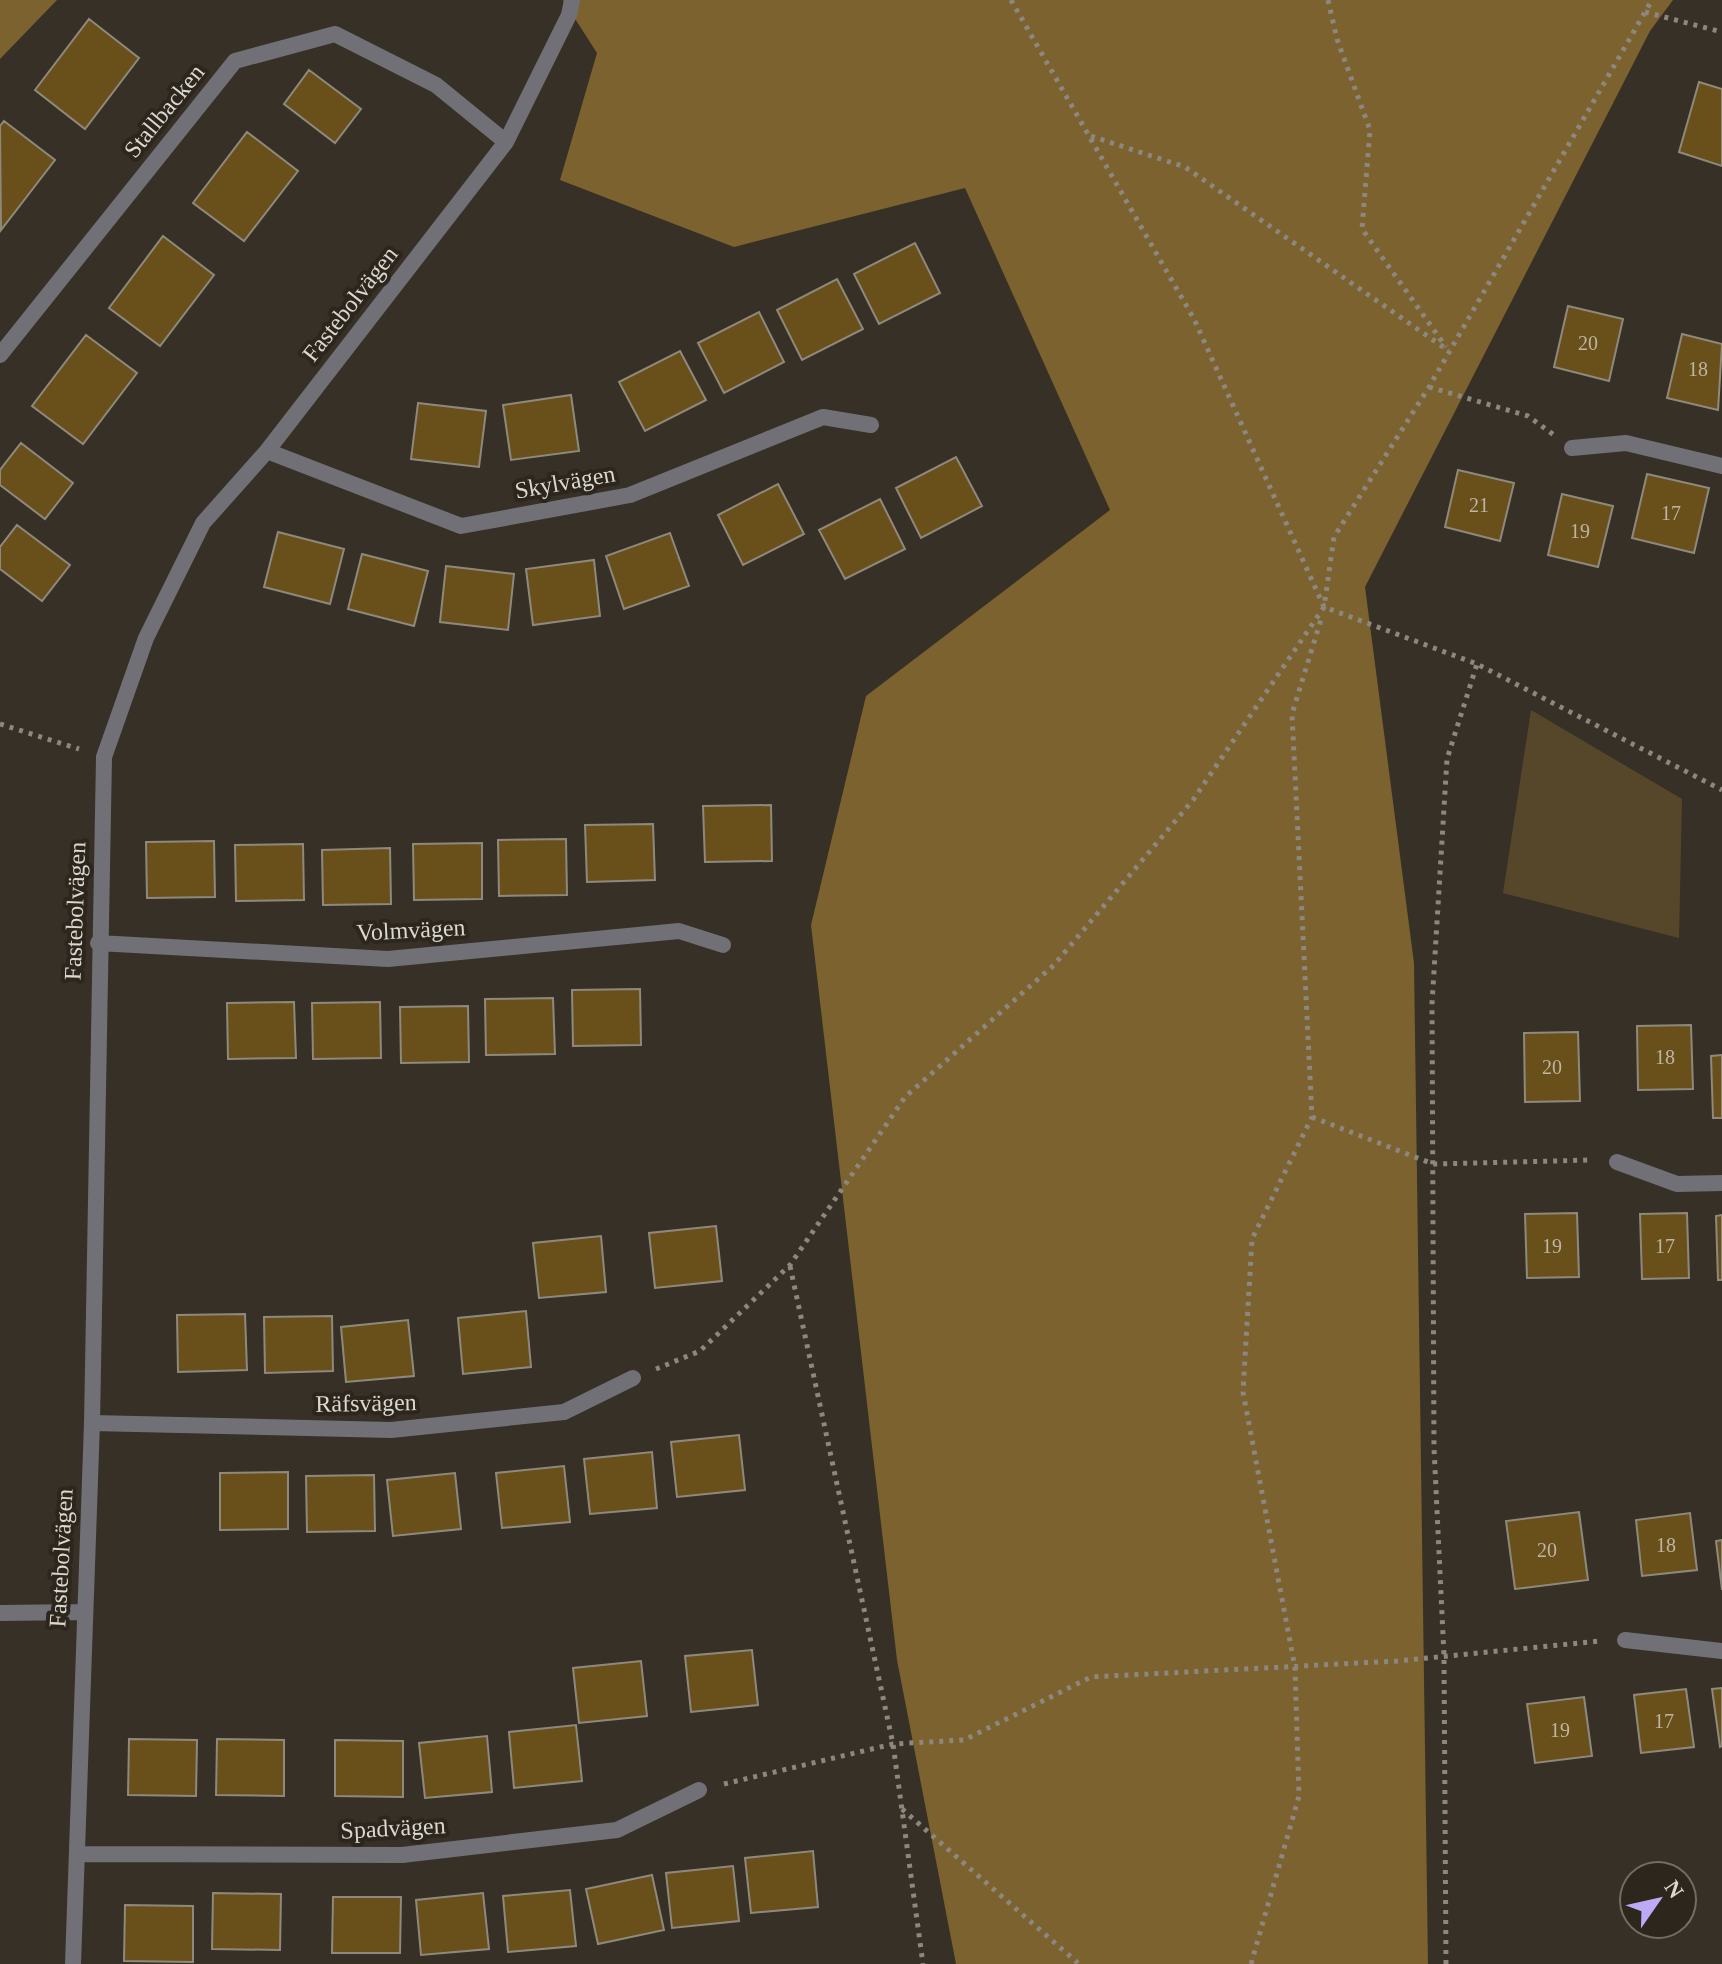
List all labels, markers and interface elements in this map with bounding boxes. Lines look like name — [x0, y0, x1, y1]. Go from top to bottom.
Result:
street label: Stallbacken — [119, 59, 209, 163]
street label: Fastebolvägen — [297, 241, 403, 367]
house number: 20 — [1578, 332, 1598, 354]
house number: 18 — [1688, 358, 1708, 380]
street label: Skylvägen — [513, 460, 617, 504]
house number: 21 — [1469, 494, 1489, 516]
house number: 17 — [1661, 502, 1681, 524]
house number: 19 — [1570, 520, 1590, 542]
street label: Fastebolvägen — [60, 841, 90, 981]
street label: Volmvägen — [356, 914, 466, 946]
house number: 18 — [1655, 1046, 1675, 1068]
house number: 20 — [1542, 1056, 1562, 1078]
house number: 19 — [1542, 1235, 1562, 1257]
house number: 17 — [1655, 1235, 1675, 1257]
street label: Räfsvägen — [315, 1389, 417, 1417]
street label: Fastebolvägen — [44, 1488, 78, 1628]
house number: 18 — [1656, 1534, 1676, 1556]
house number: 20 — [1537, 1539, 1557, 1561]
house number: 17 — [1654, 1710, 1674, 1732]
house number: 19 — [1550, 1719, 1570, 1741]
street label: Spadvägen — [340, 1812, 446, 1844]
north arrow — [1618, 1860, 1698, 1940]
text: N — [1659, 1876, 1689, 1903]

